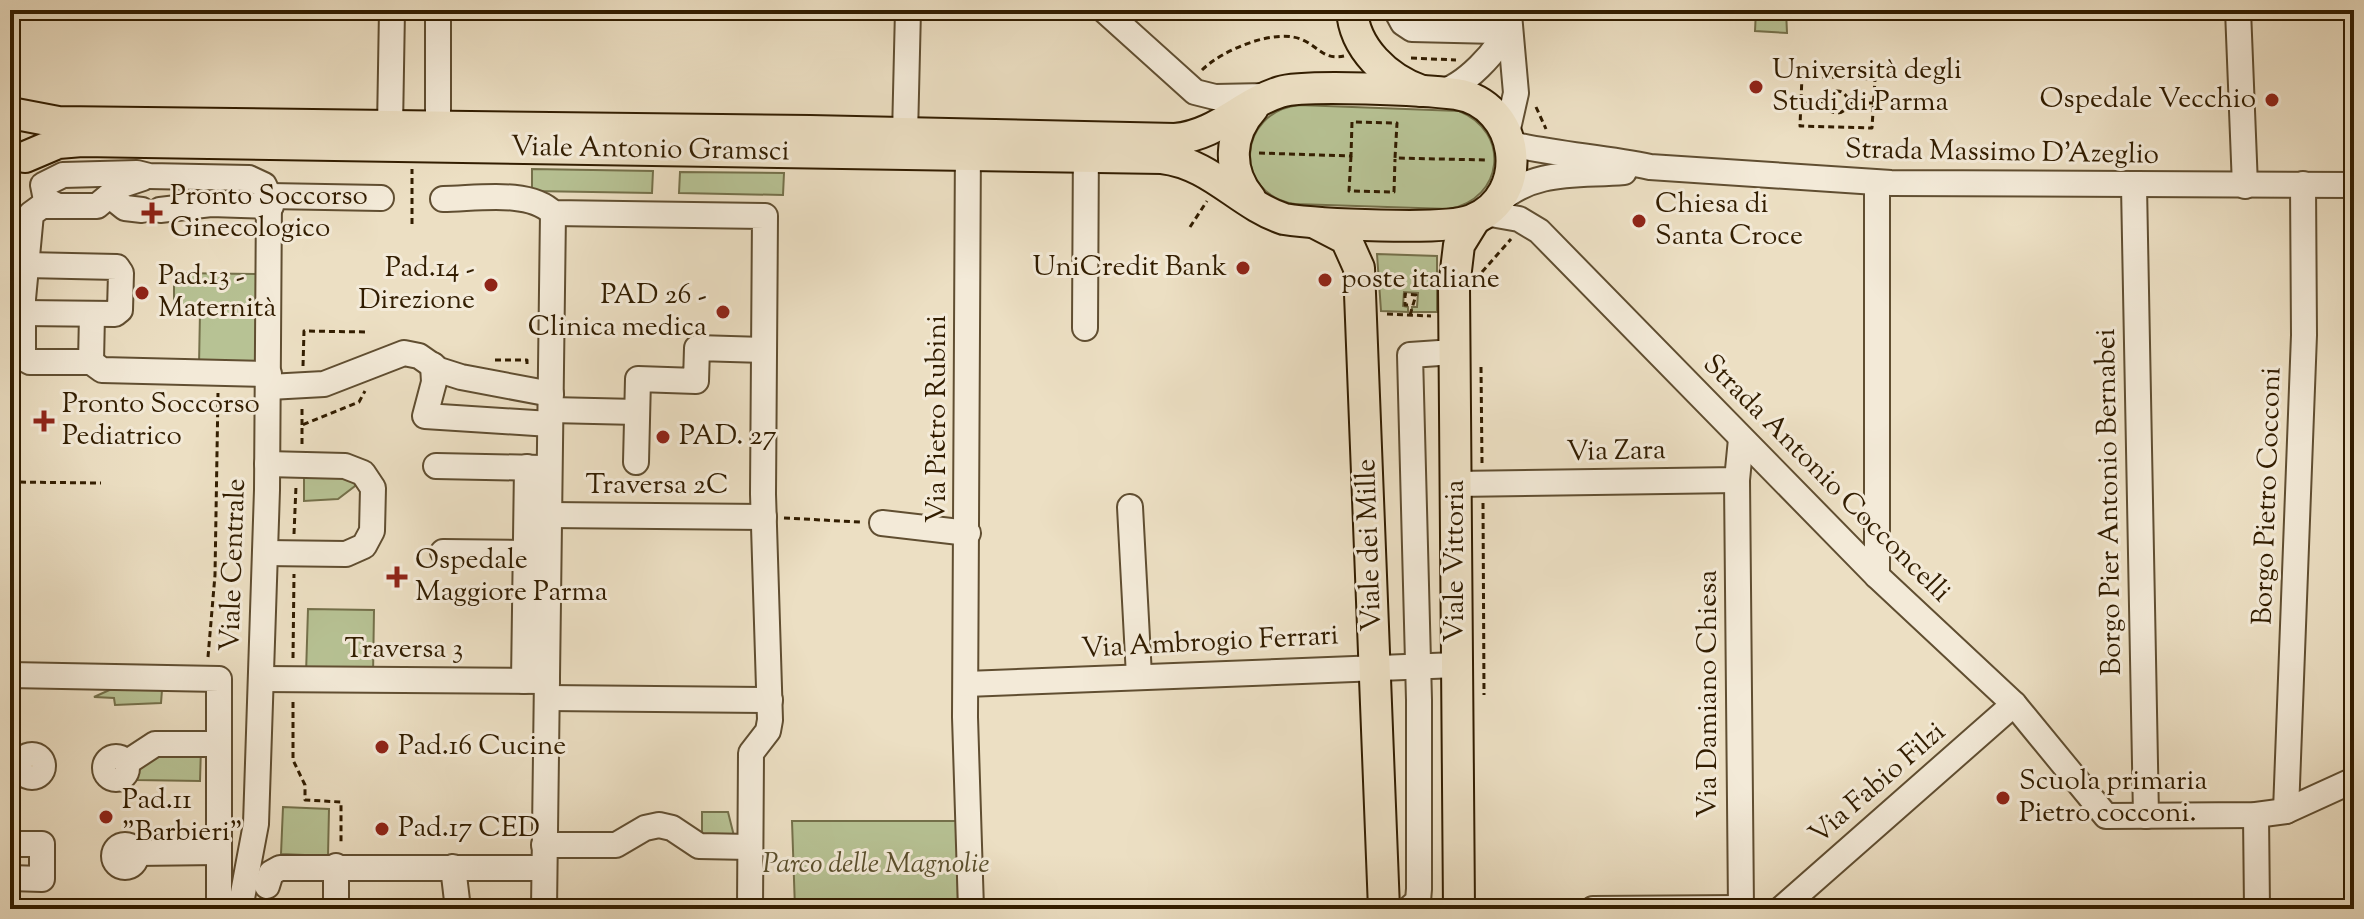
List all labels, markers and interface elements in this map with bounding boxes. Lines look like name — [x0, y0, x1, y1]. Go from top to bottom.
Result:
place label: Università degli Studi di Parma — [1772, 51, 1962, 123]
marker: Università degli Studi di Parma — [1747, 78, 1765, 96]
place label: Ospedale Vecchio — [2040, 80, 2256, 120]
marker: Ospedale Vecchio — [2263, 91, 2281, 109]
street label: Viale Antonio Gramsci — [510, 128, 790, 172]
street label: Strada Massimo D'Azeglio — [1845, 130, 2159, 176]
place label: Pronto Soccorso Ginecologico — [170, 177, 368, 249]
place label: Chiesa di Santa Croce — [1655, 185, 1803, 257]
marker: Pronto Soccorso Ginecologico — [141, 202, 163, 224]
marker: Chiesa di Santa Croce — [1630, 212, 1648, 230]
place label: UniCredit Bank — [1033, 248, 1227, 288]
place label: Pad.14 - Direzione — [358, 249, 475, 321]
place label: Pad.13 - Maternità — [158, 257, 276, 329]
marker: UniCredit Bank — [1234, 259, 1252, 277]
place label: poste italiane — [1341, 260, 1500, 300]
marker: poste italiane — [1316, 271, 1334, 289]
marker: Pad.14 - Direzione — [482, 276, 500, 294]
place label: PAD 26 - Clinica medica — [528, 276, 707, 348]
marker: Pad.13 - Maternità — [133, 284, 151, 302]
marker: PAD 26 - Clinica medica — [714, 303, 732, 321]
street label: Via Pietro Rubini — [918, 315, 958, 523]
street label: Borgo Pier Antonio Bernabei — [2087, 328, 2133, 676]
street label: Strada Antonio Cocconcelli — [1693, 346, 1959, 612]
street label: Borgo Pietro Cocconi — [2244, 366, 2292, 626]
place label: Pronto Soccorso Pediatrico — [62, 385, 260, 457]
marker: Pronto Soccorso Pediatrico — [33, 410, 55, 432]
place label: PAD. 27 — [679, 417, 777, 457]
marker: PAD. 27 — [654, 428, 672, 446]
street label: Via Zara — [1566, 431, 1666, 473]
street label: Viale dei Mille — [1347, 458, 1393, 632]
street label: Traversa 2C — [585, 466, 729, 506]
street label: Viale Centrale — [211, 478, 257, 652]
street label: Viale Vittoria — [1436, 479, 1476, 642]
place label: Ospedale Maggiore Parma — [415, 541, 608, 613]
marker: Ospedale Maggiore Parma — [386, 566, 408, 588]
street label: Via Damiano Chiesa — [1689, 570, 1729, 818]
street label: Via Ambrogio Ferrari — [1080, 616, 1340, 670]
street label: Traversa 3 — [345, 630, 463, 670]
street label: Via Fabio Filzi — [1801, 713, 1955, 855]
place label: Pad.16 Cucine — [398, 727, 566, 767]
marker: Pad.16 Cucine — [373, 738, 391, 756]
place label: Scuola primaria Pietro cocconi. — [2019, 762, 2207, 834]
place label: Pad.11 "Barbieri" — [122, 781, 243, 853]
marker: Scuola primaria Pietro cocconi. — [1994, 789, 2012, 807]
marker: Pad.11 "Barbieri" — [97, 808, 115, 826]
place label: Pad.17 CED — [398, 809, 540, 849]
marker: Pad.17 CED — [373, 820, 391, 838]
park label: Parco delle Magnolie — [762, 845, 990, 885]

